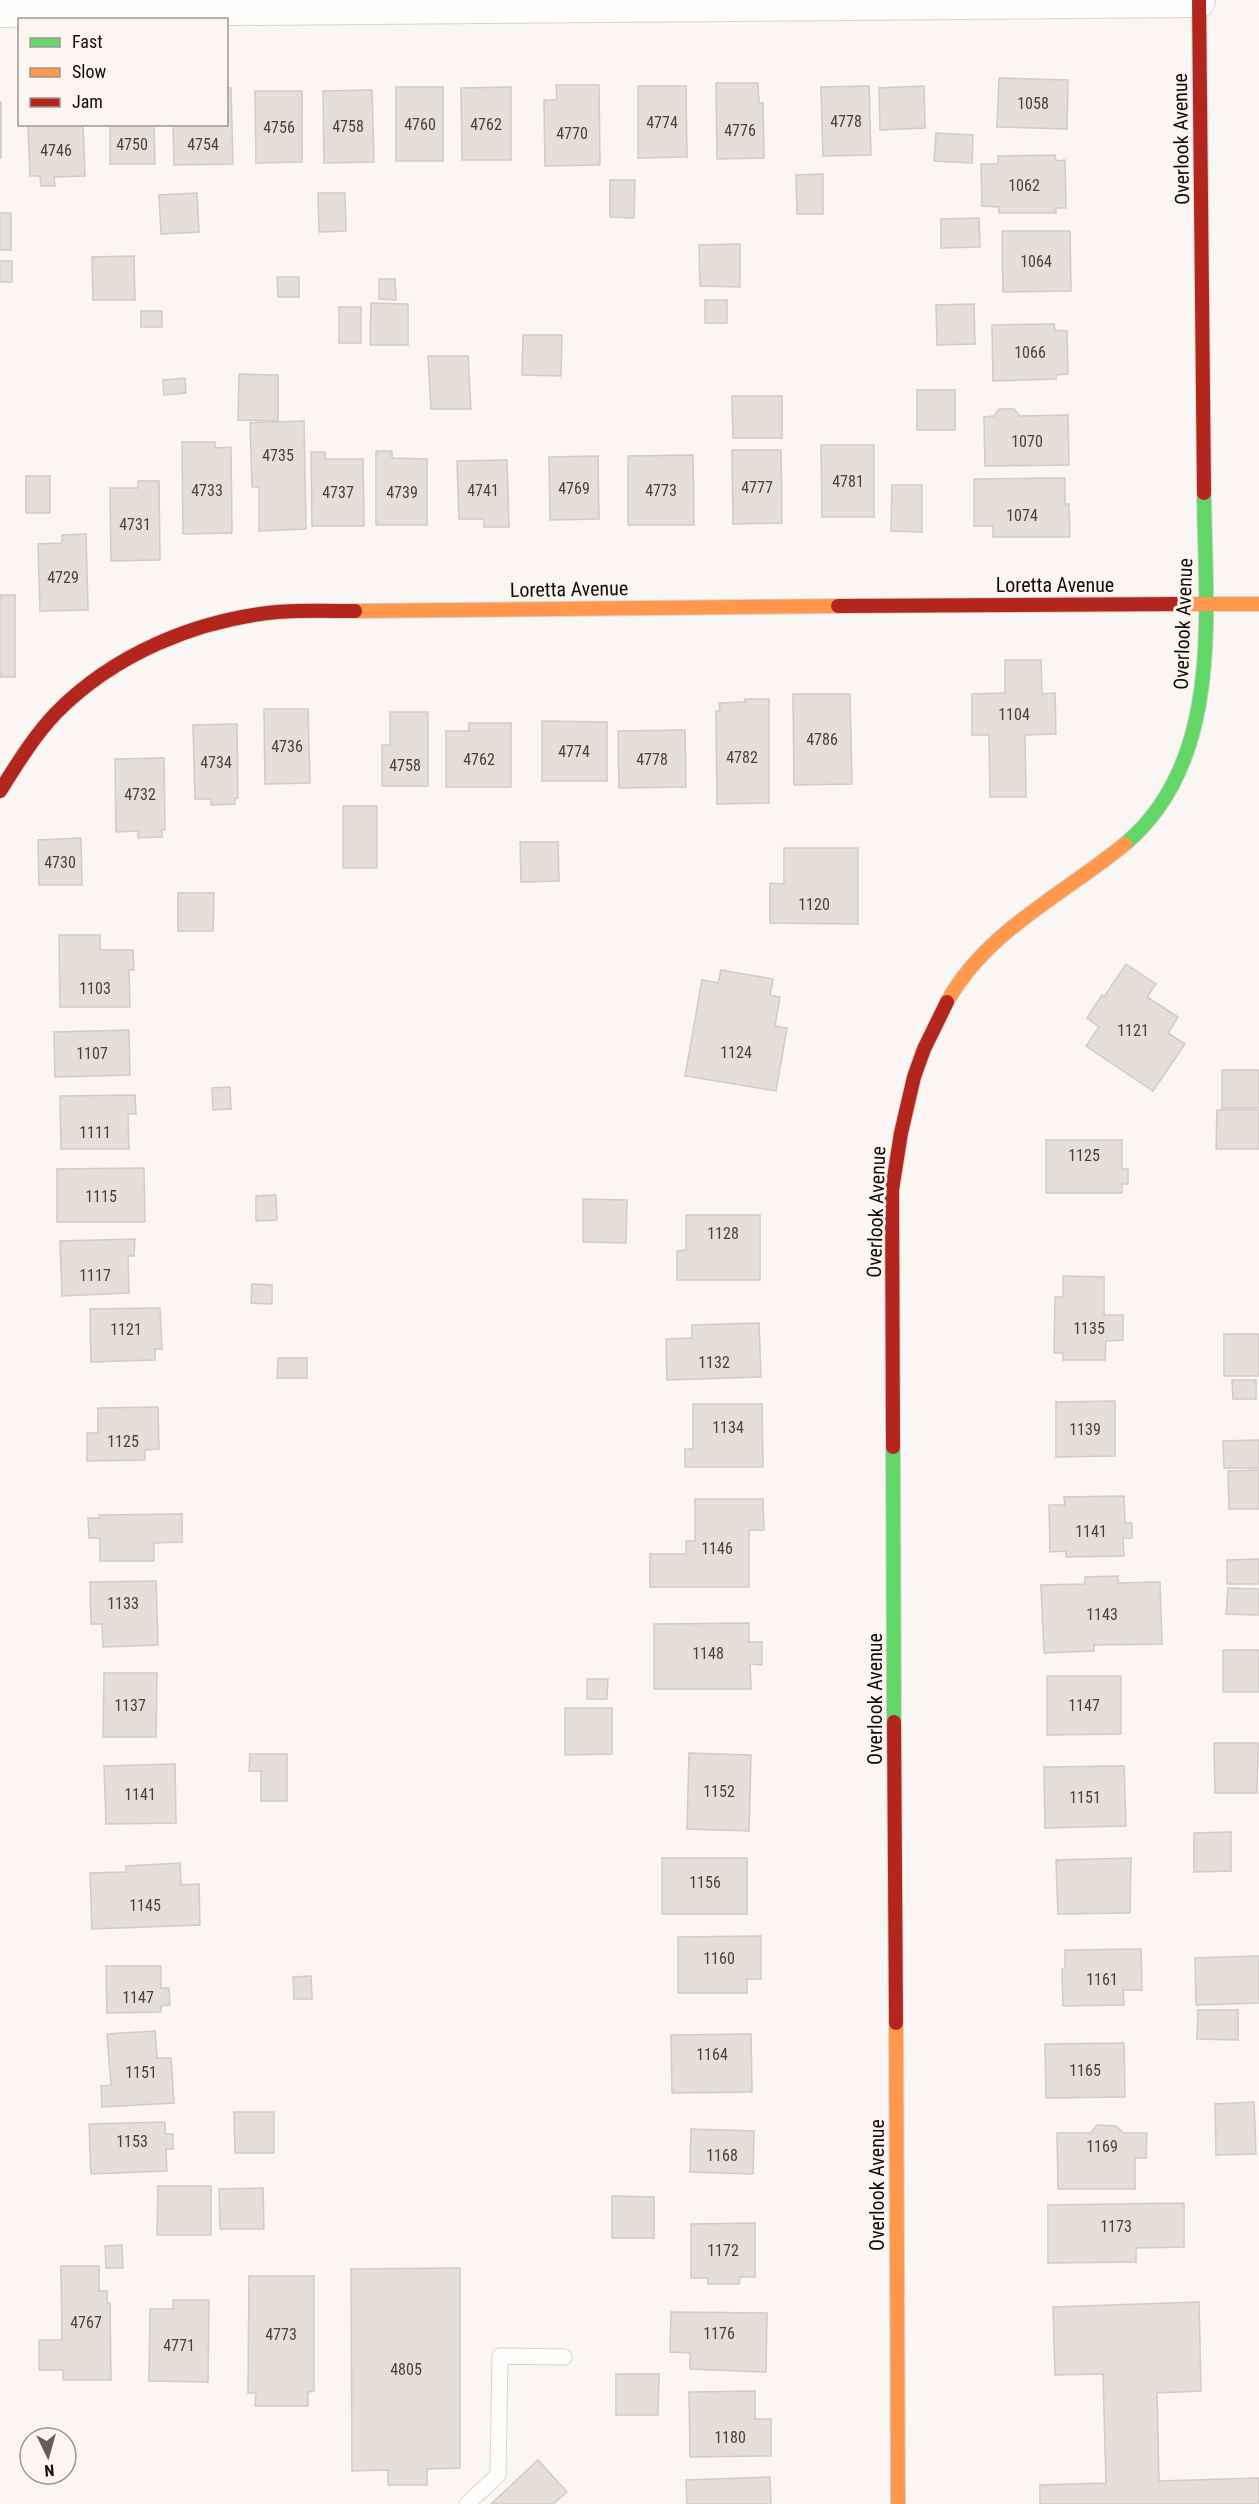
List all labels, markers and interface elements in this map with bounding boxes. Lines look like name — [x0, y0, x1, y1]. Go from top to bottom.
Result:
legend — [18, 18, 228, 126]
text: Fast — [72, 31, 103, 52]
text: Slow — [72, 61, 107, 82]
street label: Overlook Avenue — [1168, 73, 1194, 205]
text: Jam — [72, 91, 103, 112]
house number: 1058 — [1017, 94, 1049, 113]
house number: 4778 — [830, 112, 862, 131]
house number: 4774 — [646, 113, 678, 132]
house number: 4760 — [404, 115, 436, 134]
house number: 4762 — [470, 115, 502, 134]
house number: 4758 — [332, 117, 364, 136]
house number: 4756 — [263, 118, 295, 137]
house number: 4776 — [724, 121, 756, 140]
house number: 4770 — [556, 124, 588, 143]
house number: 4750 — [116, 135, 148, 154]
house number: 4754 — [187, 135, 219, 154]
house number: 4746 — [40, 141, 72, 160]
house number: 1062 — [1008, 176, 1040, 195]
house number: 1064 — [1020, 252, 1052, 271]
house number: 1066 — [1014, 343, 1046, 362]
house number: 1070 — [1011, 432, 1043, 451]
house number: 4735 — [262, 446, 294, 465]
house number: 4781 — [832, 472, 864, 491]
house number: 4777 — [741, 478, 773, 497]
house number: 4769 — [558, 479, 590, 498]
house number: 4733 — [191, 481, 223, 500]
house number: 4741 — [467, 481, 499, 500]
house number: 4773 — [645, 481, 677, 500]
house number: 4737 — [322, 483, 354, 502]
house number: 4739 — [386, 483, 418, 502]
house number: 1074 — [1006, 506, 1038, 525]
house number: 4731 — [119, 515, 151, 534]
street label: Overlook Avenue — [1169, 558, 1197, 690]
house number: 4729 — [47, 568, 79, 587]
street label: Loretta Avenue — [996, 573, 1114, 597]
street label: Loretta Avenue — [510, 576, 628, 602]
house number: 1104 — [998, 705, 1030, 724]
house number: 4786 — [806, 730, 838, 749]
house number: 4736 — [271, 737, 303, 756]
house number: 4774 — [558, 742, 590, 761]
house number: 4782 — [726, 748, 758, 767]
house number: 4762 — [463, 750, 495, 769]
house number: 4778 — [636, 750, 668, 769]
house number: 4734 — [200, 753, 232, 772]
house number: 4758 — [389, 756, 421, 775]
house number: 4732 — [124, 785, 156, 804]
house number: 4730 — [44, 853, 76, 872]
house number: 1120 — [798, 895, 830, 914]
house number: 1103 — [79, 979, 111, 998]
house number: 1121 — [1117, 1021, 1149, 1040]
house number: 1124 — [720, 1043, 752, 1062]
house number: 1107 — [76, 1044, 108, 1063]
house number: 1111 — [79, 1123, 111, 1142]
street label: Overlook Avenue — [862, 1146, 890, 1278]
house number: 1125 — [1068, 1146, 1100, 1165]
house number: 1115 — [85, 1187, 117, 1206]
house number: 1128 — [707, 1224, 739, 1243]
house number: 1117 — [79, 1266, 111, 1285]
house number: 1135 — [1073, 1319, 1105, 1338]
house number: 1121 — [110, 1320, 142, 1339]
house number: 1132 — [698, 1353, 730, 1372]
house number: 1134 — [712, 1418, 744, 1437]
house number: 1139 — [1069, 1420, 1101, 1439]
house number: 1125 — [107, 1432, 139, 1451]
house number: 1141 — [1075, 1522, 1107, 1541]
house number: 1146 — [701, 1539, 733, 1558]
house number: 1133 — [107, 1594, 139, 1613]
house number: 1143 — [1086, 1605, 1118, 1624]
street label: Overlook Avenue — [863, 1633, 887, 1765]
house number: 1148 — [692, 1644, 724, 1663]
house number: 1137 — [114, 1696, 146, 1715]
house number: 1147 — [1068, 1696, 1100, 1715]
house number: 1152 — [703, 1782, 735, 1801]
house number: 1141 — [124, 1785, 156, 1804]
house number: 1151 — [1069, 1788, 1101, 1807]
house number: 1156 — [689, 1873, 721, 1892]
house number: 1145 — [129, 1896, 161, 1915]
house number: 1160 — [703, 1949, 735, 1968]
house number: 1161 — [1086, 1970, 1118, 1989]
house number: 1147 — [122, 1988, 154, 2007]
house number: 1164 — [696, 2045, 728, 2064]
house number: 1165 — [1069, 2061, 1101, 2080]
house number: 1151 — [125, 2063, 157, 2082]
street label: Overlook Avenue — [865, 2119, 889, 2251]
house number: 1153 — [116, 2132, 148, 2151]
house number: 1169 — [1086, 2137, 1118, 2156]
house number: 1168 — [706, 2146, 738, 2165]
house number: 1173 — [1100, 2217, 1132, 2236]
house number: 1172 — [707, 2241, 739, 2260]
house number: 4767 — [70, 2313, 102, 2332]
house number: 1176 — [703, 2324, 735, 2343]
house number: 4773 — [265, 2325, 297, 2344]
house number: 4771 — [163, 2336, 195, 2355]
house number: 4805 — [390, 2360, 422, 2379]
north arrow — [18, 2426, 78, 2486]
house number: 1180 — [714, 2428, 746, 2447]
text: N — [44, 2461, 55, 2480]

